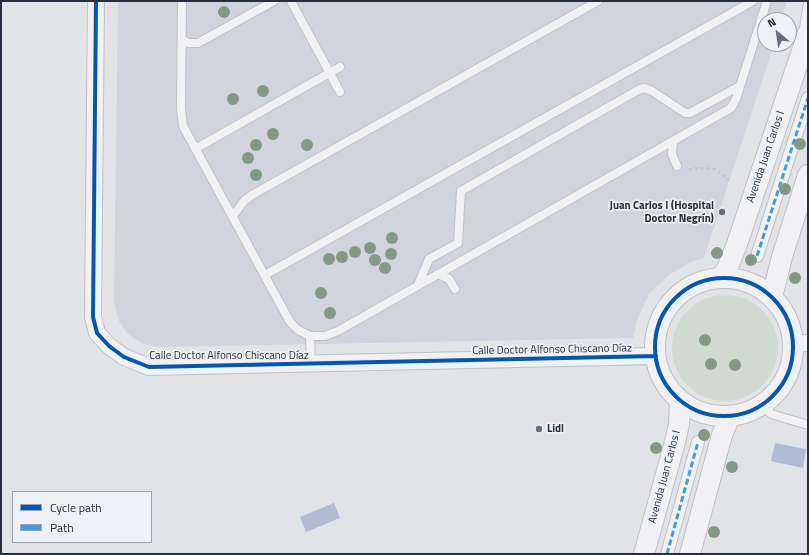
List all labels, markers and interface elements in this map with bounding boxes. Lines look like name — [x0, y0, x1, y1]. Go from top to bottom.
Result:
north arrow — [757, 12, 797, 52]
text: N — [764, 14, 779, 31]
street label: Avenida Juan Carlos I — [744, 110, 788, 204]
place label: Juan Carlos I (Hospital Doctor Negrín) — [610, 199, 714, 225]
marker: Juan Carlos I (Hospital Doctor Negrín) — [717, 207, 727, 217]
street label: Calle Doctor Alfonso Chiscano Díaz — [472, 342, 632, 358]
street label: Calle Doctor Alfonso Chiscano Díaz — [149, 349, 309, 363]
place label: Lidl — [547, 422, 564, 436]
marker: Lidl — [534, 424, 544, 434]
street label: Avenida Juan Carlos I — [646, 429, 684, 525]
legend — [12, 491, 152, 543]
text: Cycle path — [50, 498, 102, 517]
text: Path — [50, 518, 74, 537]

